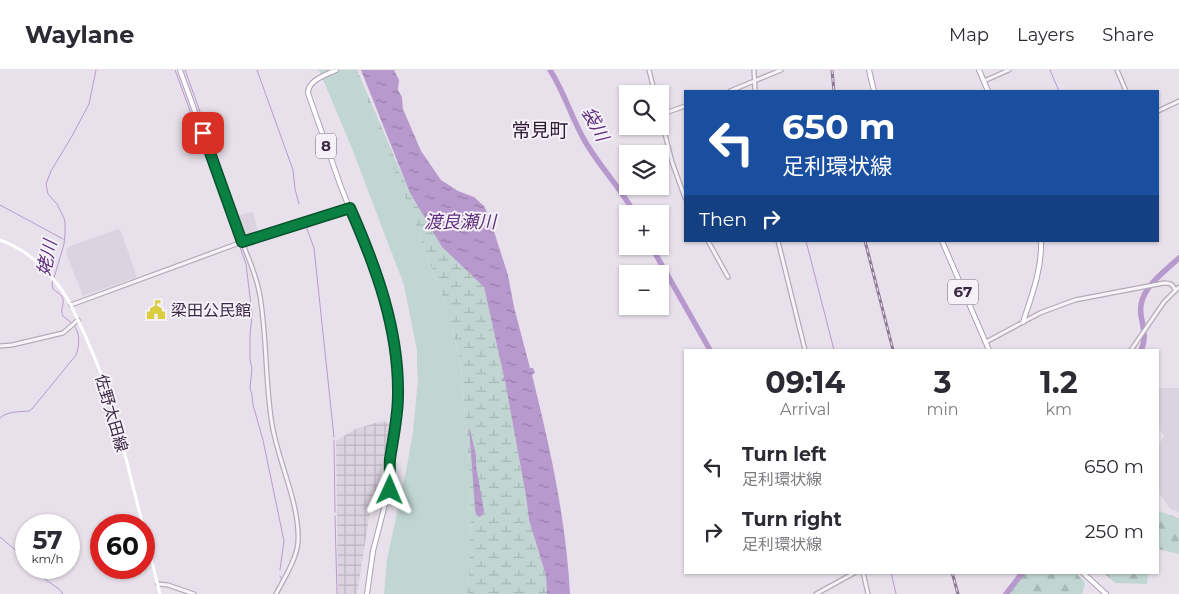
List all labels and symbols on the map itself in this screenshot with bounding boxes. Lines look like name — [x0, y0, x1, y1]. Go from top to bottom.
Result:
water label: 袋川 — [577, 103, 614, 147]
pin — [182, 112, 224, 154]
district label: 常見町 — [511, 119, 569, 142]
road number: 8 — [316, 134, 336, 158]
water label: 渡良瀬川 — [424, 211, 498, 233]
water label: 姥川 — [32, 236, 62, 278]
road number: 67 — [948, 280, 978, 304]
public building icon: 梁田公民館 — [145, 299, 167, 321]
place label: 梁田公民館 — [171, 301, 251, 320]
street label: 佐野太田線 — [91, 372, 132, 454]
position arrow — [363, 463, 415, 515]
speed limit sign: 60 — [90, 514, 155, 579]

